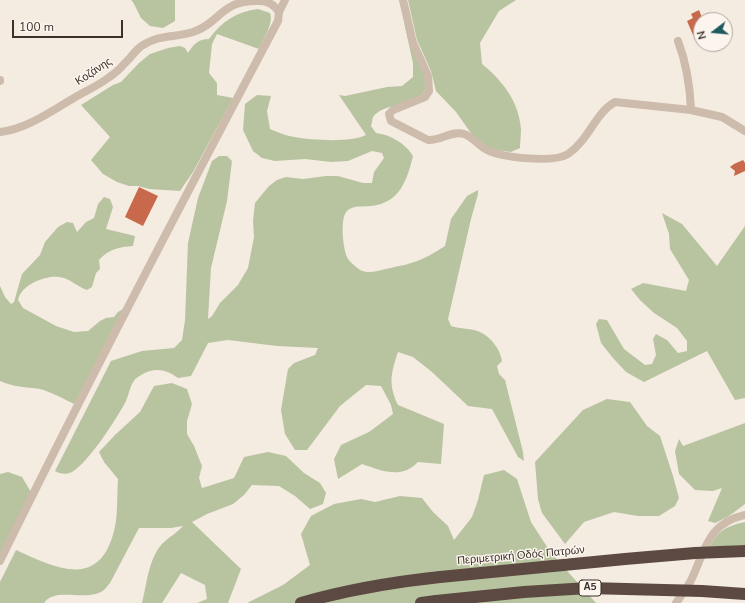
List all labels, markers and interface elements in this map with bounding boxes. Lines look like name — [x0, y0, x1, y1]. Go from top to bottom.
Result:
scale bar — [14, 12, 125, 38]
north arrow — [693, 12, 733, 52]
text: 100 m — [19, 19, 54, 35]
text: N — [694, 29, 710, 41]
street label: Κοζάνης — [73, 55, 115, 89]
street label: Περιμετρική Οδός Πατρών — [457, 544, 585, 568]
road number: Α5 — [579, 580, 601, 596]

